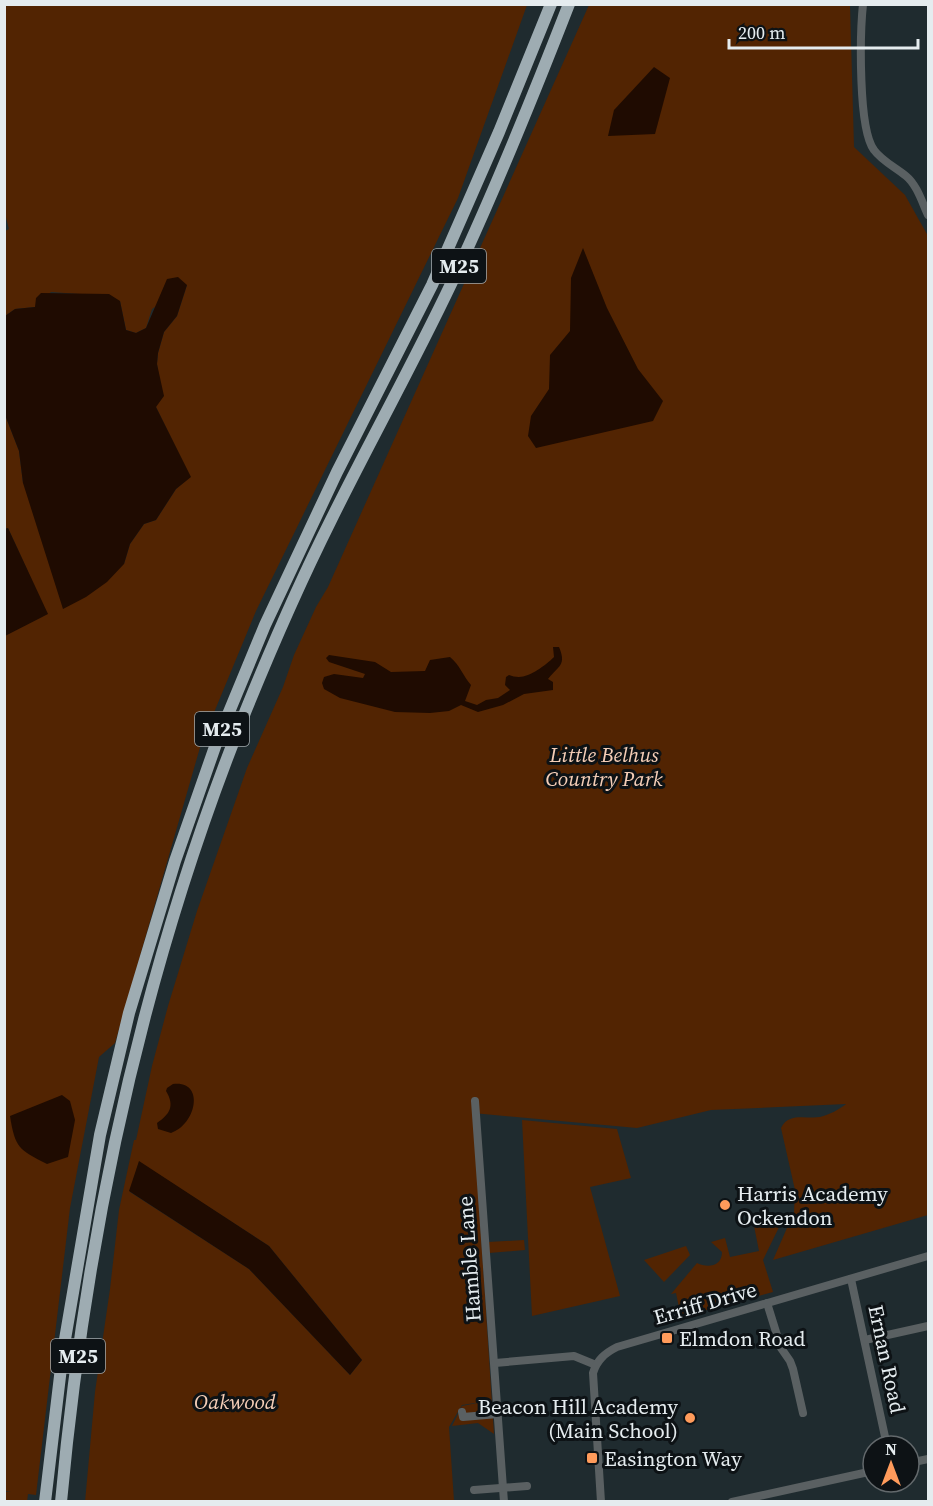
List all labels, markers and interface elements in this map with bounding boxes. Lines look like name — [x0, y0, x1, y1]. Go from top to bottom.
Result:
scale bar — [729, 12, 918, 50]
text: 200 m — [738, 20, 785, 45]
road number: M25 — [432, 249, 486, 283]
road number: M25 — [195, 712, 249, 746]
park label: Little Belhus Country Park — [545, 740, 663, 793]
place label: Harris Academy Ockendon — [737, 1179, 888, 1232]
street label: Hamble Lane — [450, 1195, 488, 1323]
marker: Harris Academy Ockendon — [718, 1198, 732, 1212]
street label: Erriff Drive — [650, 1274, 760, 1332]
street label: Ernan Road — [861, 1302, 913, 1416]
place label: Elmdon Road — [679, 1324, 806, 1353]
marker: Elmdon Road — [660, 1331, 674, 1345]
road number: M25 — [51, 1339, 105, 1373]
park label: Oakwood — [194, 1387, 276, 1416]
place label: Beacon Hill Academy (Main School) — [478, 1392, 678, 1445]
marker: Beacon Hill Academy (Main School) — [683, 1411, 697, 1425]
north arrow — [861, 1434, 921, 1494]
text: N — [885, 1438, 897, 1460]
place label: Easington Way — [604, 1444, 742, 1473]
marker: Easington Way — [585, 1451, 599, 1465]

